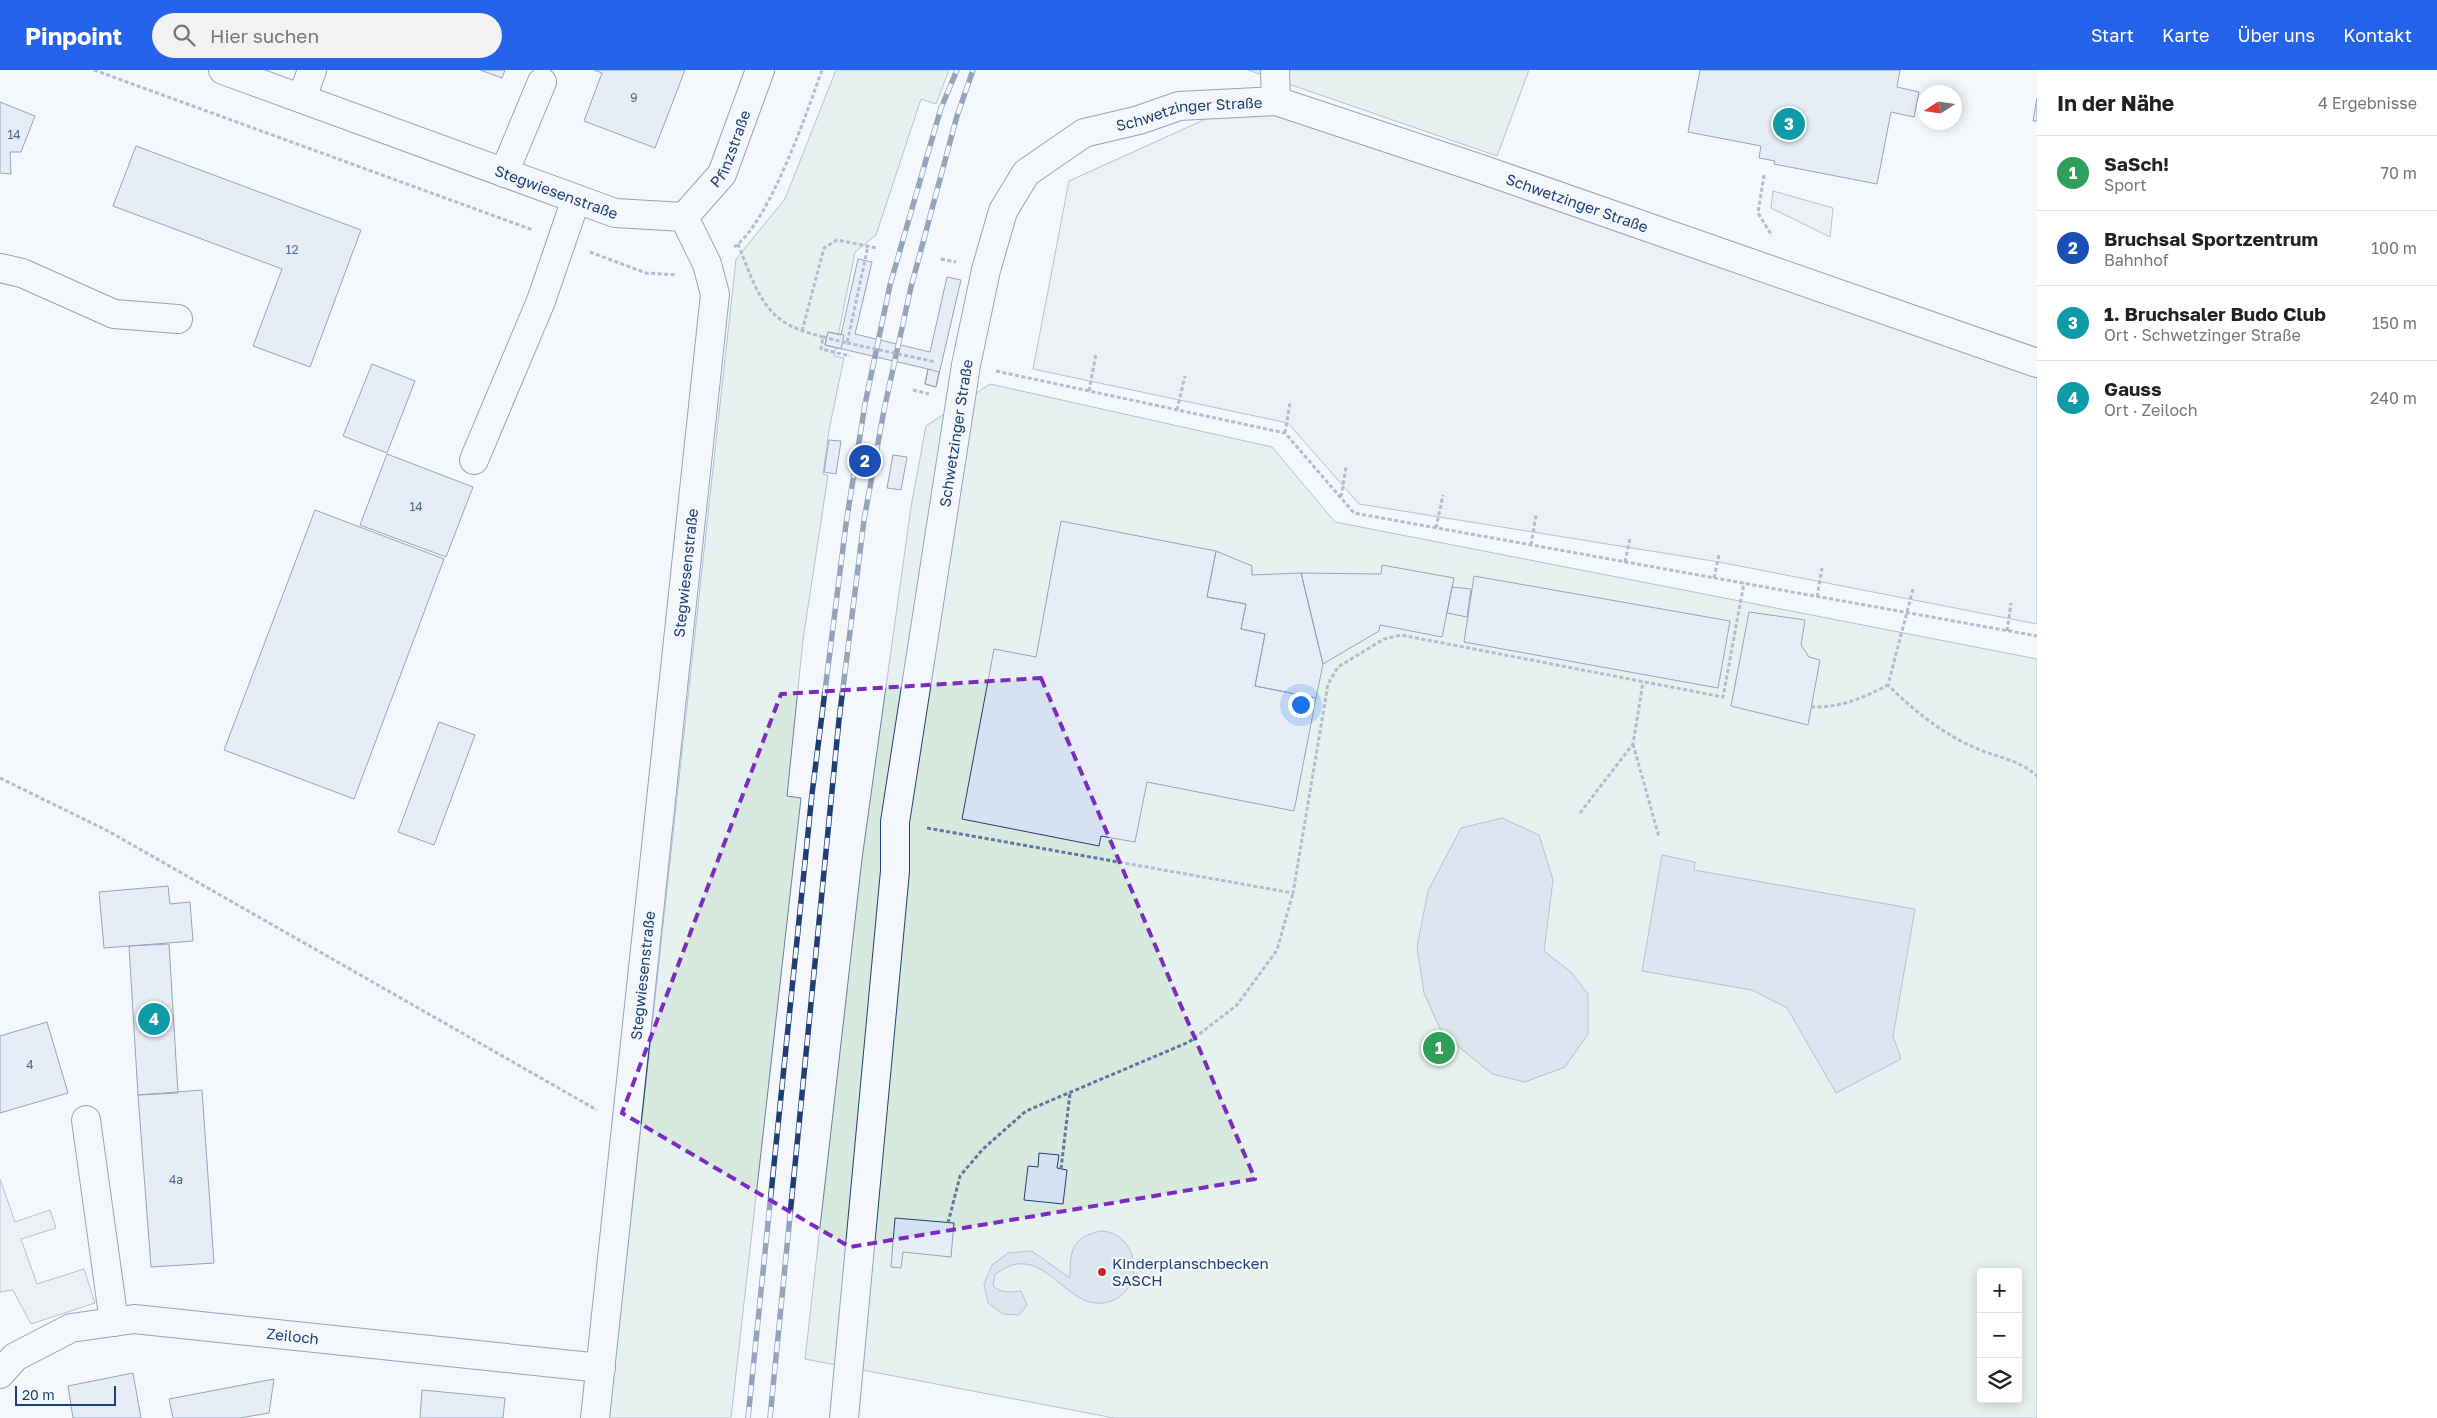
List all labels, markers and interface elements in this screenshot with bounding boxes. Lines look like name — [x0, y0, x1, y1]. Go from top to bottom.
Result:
search box — [152, 13, 502, 58]
text: Pinpoint — [25, 21, 122, 50]
icon: search — [170, 21, 198, 49]
text: Hier suchen — [210, 24, 319, 47]
text: Start — [2091, 24, 2134, 46]
text: Karte — [2162, 24, 2209, 46]
text: Über uns — [2237, 24, 2315, 46]
text: Kontakt — [2343, 24, 2412, 46]
north arrow — [1917, 85, 1962, 130]
house number: 9 — [630, 90, 638, 105]
text: In der Nähe — [2057, 90, 2174, 116]
street label: Schwetzinger Straße — [1114, 93, 1263, 134]
text: 4 Ergebnisse — [2318, 93, 2417, 113]
pin: 3 — [1773, 105, 1805, 143]
street label: Pfinzstraße — [706, 107, 754, 191]
house number: 14 — [7, 127, 21, 142]
text: SaSch! — [2104, 152, 2169, 175]
street label: Stegwiesenstraße — [493, 161, 621, 222]
text: 1 — [2069, 163, 2077, 183]
text: 70 m — [2380, 163, 2417, 183]
street label: Schwetzinger Straße — [1504, 169, 1651, 236]
text: Sport — [2104, 175, 2147, 195]
text: Bruchsal Sportzentrum — [2104, 227, 2318, 250]
text: 2 — [2068, 238, 2078, 258]
text: 100 m — [2371, 238, 2417, 258]
house number: 12 — [286, 242, 298, 257]
text: Bahnhof — [2104, 250, 2169, 270]
text: 1. Bruchsaler Budo Club — [2104, 302, 2326, 325]
text: 3 — [2068, 313, 2078, 333]
text: 150 m — [2372, 313, 2417, 333]
text: Ort · Schwetzinger Straße — [2104, 325, 2301, 345]
street label: Schwetzinger Straße — [935, 357, 976, 508]
text: Gauss — [2104, 377, 2162, 400]
text: 4 — [2068, 388, 2078, 408]
text: 240 m — [2370, 388, 2417, 408]
text: Ort · Zeiloch — [2104, 400, 2198, 420]
pin: 2 — [849, 442, 881, 480]
house number: 14 — [409, 499, 423, 514]
street label: Stegwiesenstraße — [669, 507, 701, 638]
your location — [1288, 692, 1314, 718]
street label: Stegwiesenstraße — [626, 910, 658, 1041]
pin: 4 — [138, 1000, 170, 1038]
pin: 1 — [1423, 1029, 1455, 1067]
house number: 4 — [26, 1057, 34, 1072]
house number: 4a — [169, 1172, 183, 1187]
place label: Kinderplanschbecken SASCH — [1112, 1254, 1269, 1289]
marker: Kinderplanschbecken SASCH — [1096, 1266, 1108, 1278]
map controls — [1977, 1268, 2022, 1403]
button: + — [1977, 1268, 2022, 1313]
button: − — [1977, 1313, 2022, 1358]
street label: Zeiloch — [266, 1324, 320, 1347]
button: layers — [1977, 1358, 2022, 1403]
scale bar — [15, 1383, 116, 1406]
text: 20 m — [22, 1386, 55, 1403]

